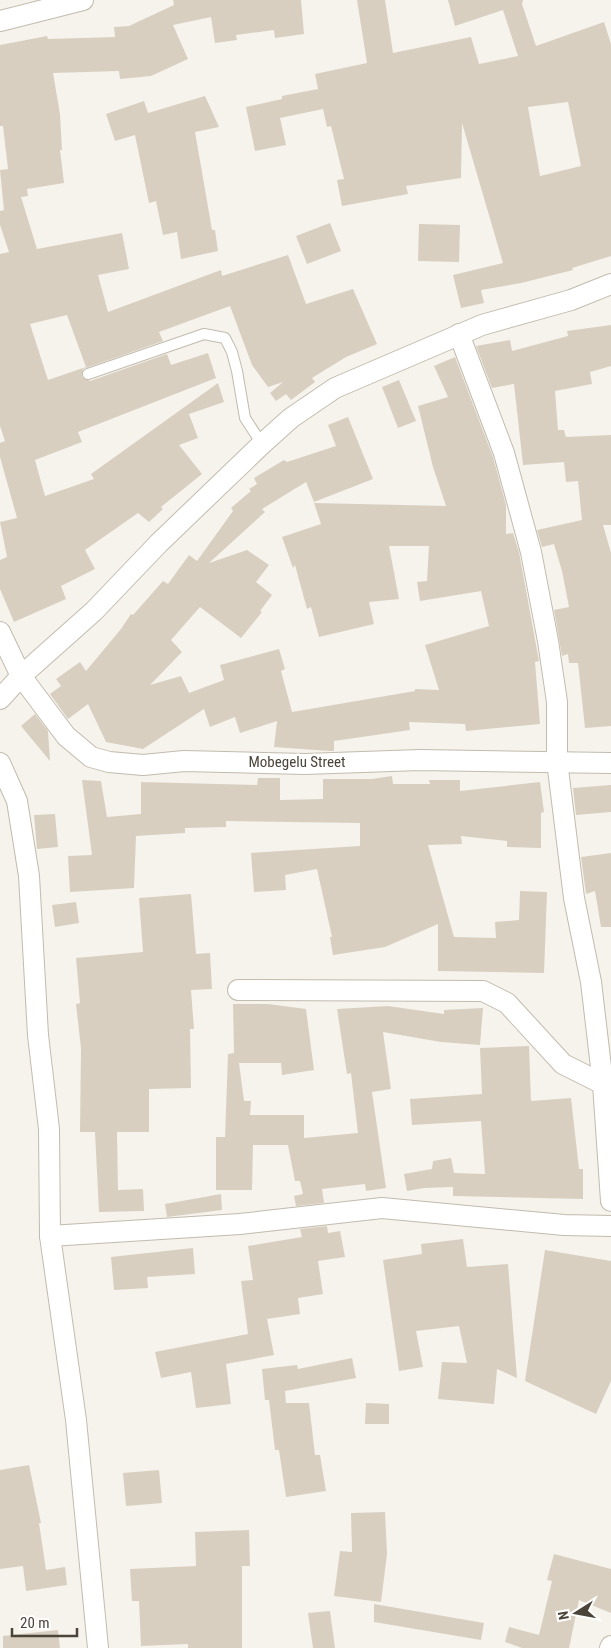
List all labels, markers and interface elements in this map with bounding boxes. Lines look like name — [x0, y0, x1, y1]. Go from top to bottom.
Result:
street label: Mobegelu Street — [248, 753, 346, 771]
north arrow — [551, 1588, 601, 1638]
scale bar — [12, 1606, 78, 1638]
text: N — [555, 1610, 572, 1621]
text: 20 m — [20, 1614, 50, 1632]

